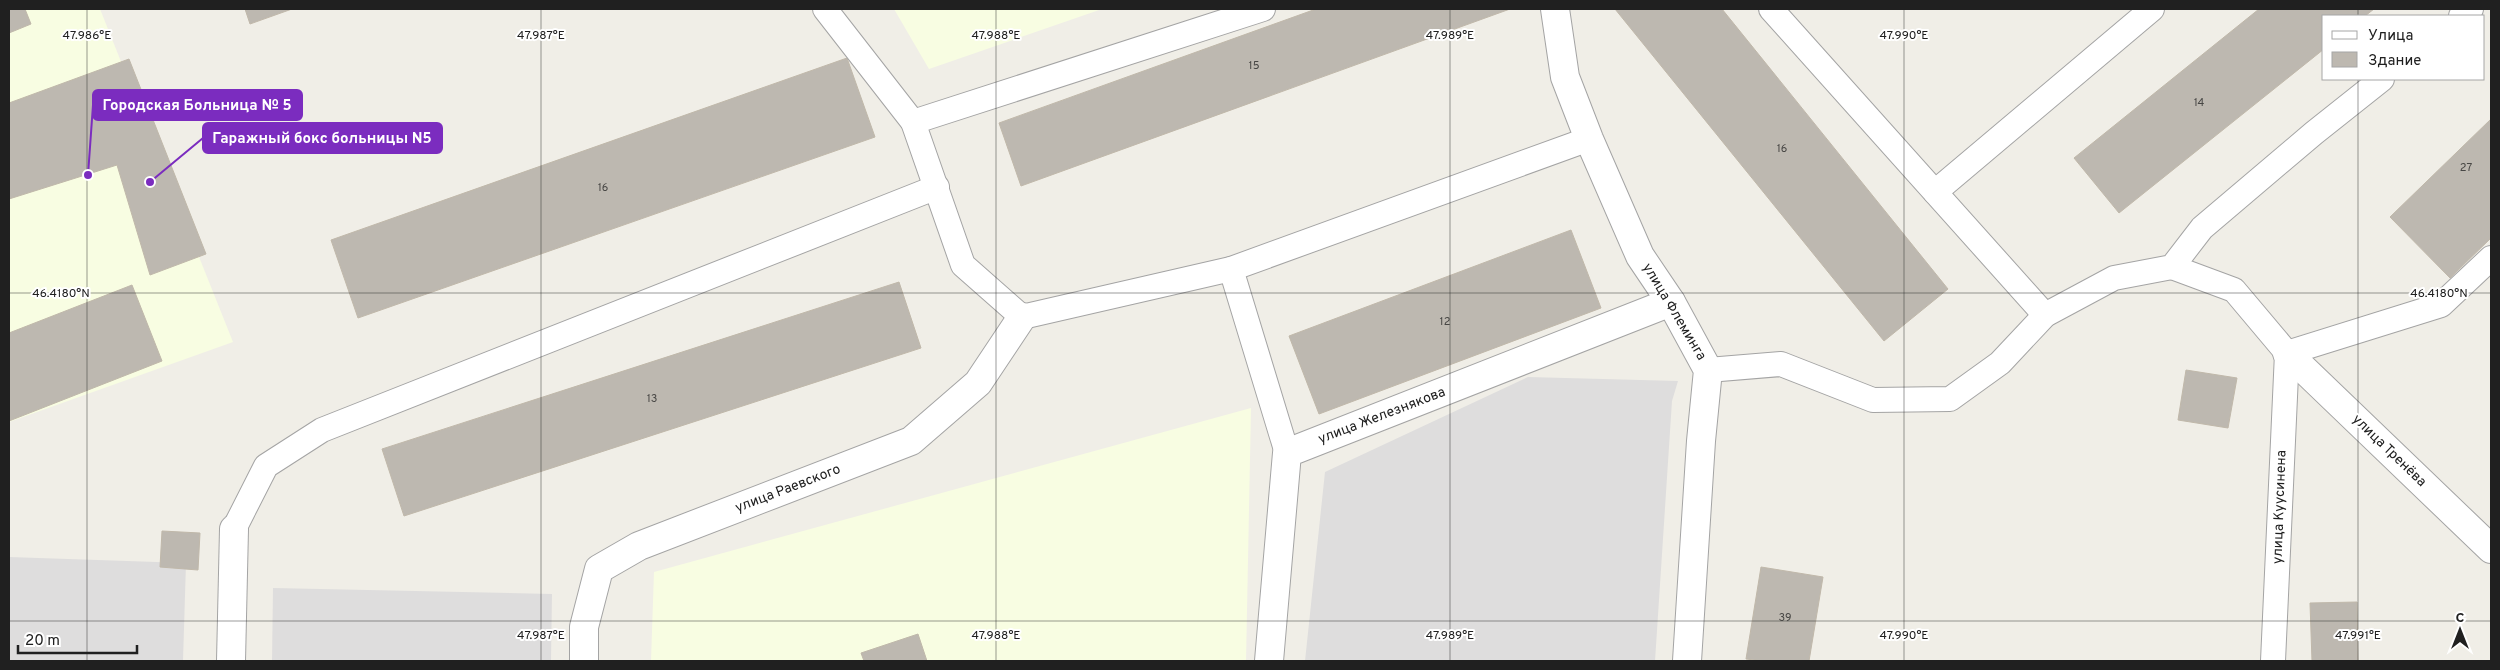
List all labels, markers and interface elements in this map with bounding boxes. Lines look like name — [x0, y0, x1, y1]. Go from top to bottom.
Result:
legend — [2322, 15, 2485, 80]
text: Улица — [2368, 27, 2413, 46]
text: 47.986°E — [63, 28, 111, 44]
text: 47.987°E — [517, 28, 565, 44]
text: 47.988°E — [971, 28, 1021, 44]
text: 47.989°E — [1426, 28, 1474, 44]
text: 47.990°E — [1879, 28, 1929, 44]
text: Здание — [2368, 52, 2421, 71]
house number: 15 — [1249, 59, 1260, 73]
callout: Городская Больница № 5 — [93, 90, 302, 120]
house number: 14 — [2194, 96, 2205, 110]
text: Городская Больница № 5 — [102, 97, 292, 116]
callout: Гаражный бокс больницы N5 — [203, 123, 442, 153]
text: Гаражный бокс больницы N5 — [212, 130, 432, 149]
house number: 16 — [1777, 142, 1787, 156]
house number: 27 — [2460, 161, 2472, 175]
house number: 16 — [598, 181, 608, 195]
street label: улица Флеминга — [1638, 260, 1710, 364]
text: 46.4180°N — [32, 286, 90, 302]
text: 46.4180°N — [2410, 286, 2468, 302]
house number: 12 — [1440, 315, 1450, 329]
street label: улица Железнякова — [1316, 384, 1448, 448]
house number: 13 — [647, 392, 657, 406]
street label: улица Тренёва — [2348, 411, 2430, 491]
street label: улица Куусинена — [2270, 450, 2290, 564]
street label: улица Раевского — [733, 461, 843, 517]
north arrow — [2435, 605, 2485, 655]
text: С — [2456, 610, 2465, 627]
house number: 39 — [1779, 611, 1791, 625]
scale bar — [18, 622, 136, 654]
text: 47.987°E — [517, 628, 565, 644]
text: 47.988°E — [971, 628, 1021, 644]
text: 47.989°E — [1426, 628, 1474, 644]
text: 47.990°E — [1879, 628, 1929, 644]
text: 47.991°E — [2335, 628, 2381, 644]
text: 20 m — [25, 632, 60, 651]

